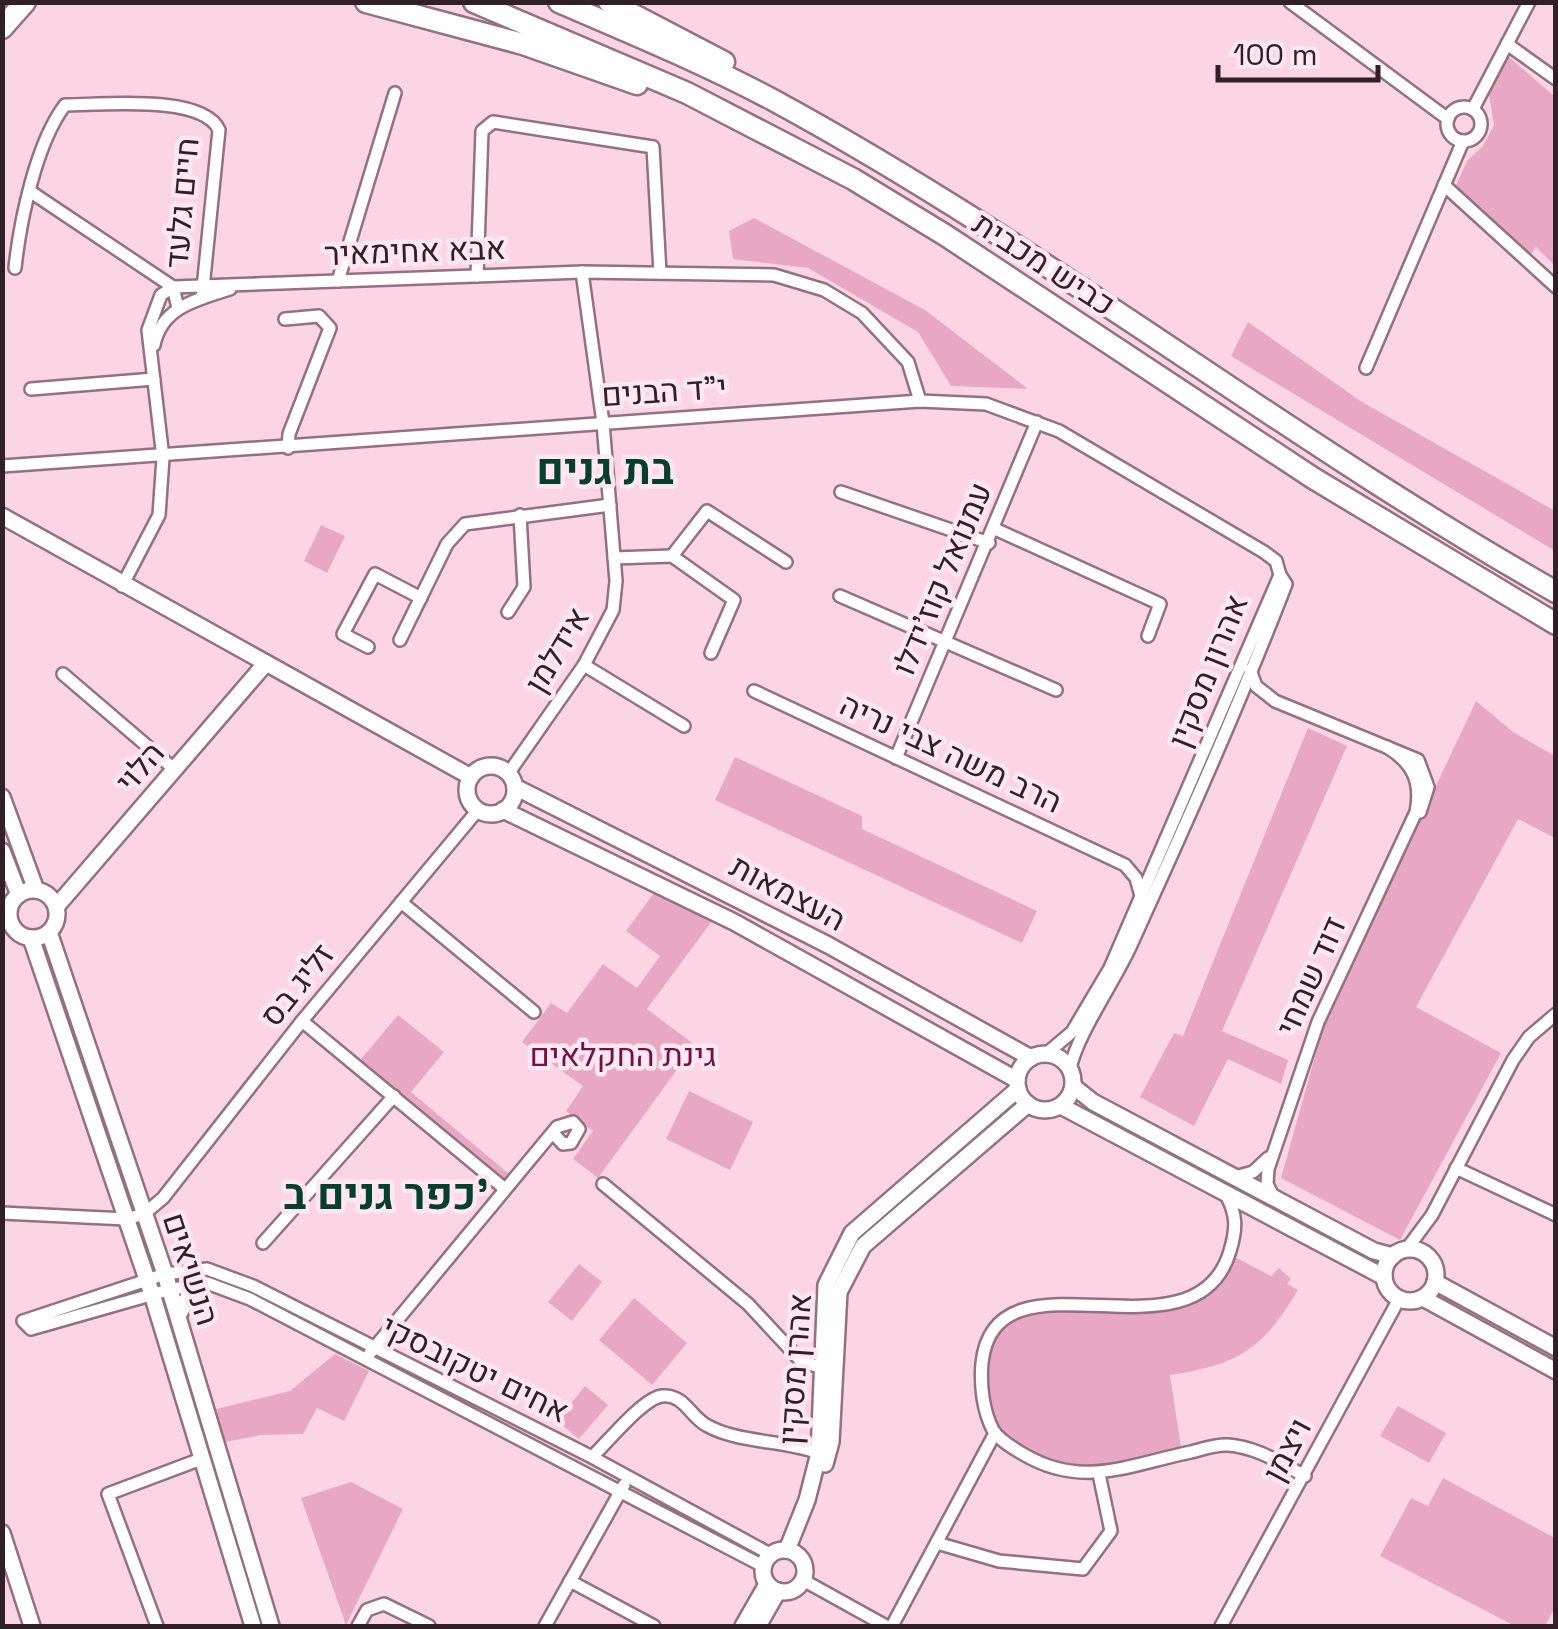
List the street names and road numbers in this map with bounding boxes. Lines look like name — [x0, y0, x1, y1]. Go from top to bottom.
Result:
street label: חיים גלעד — [156, 136, 208, 270]
street label: כביש מכבית — [965, 203, 1123, 325]
street label: אבא אחימאיר — [323, 228, 507, 274]
street label: י"ד הבנים — [600, 367, 728, 415]
street label: עמנואל קוז'ידלו — [883, 476, 1001, 682]
street label: אהרון מסקין — [1159, 589, 1257, 753]
street label: אידלמן — [516, 600, 598, 700]
street label: הרב משה צבי נריה — [834, 684, 1068, 822]
street label: הלוי — [107, 733, 173, 801]
street label: העצמאות — [723, 846, 853, 940]
street label: דוד שמחי — [1267, 910, 1355, 1042]
street label: זליג בס — [251, 935, 343, 1035]
street label: הנשיאים — [154, 1208, 228, 1330]
street label: אהרן מסקין — [770, 1292, 820, 1446]
street label: אחים יטקובסקי — [375, 1306, 575, 1432]
street label: ויצמן — [1254, 1411, 1320, 1489]

